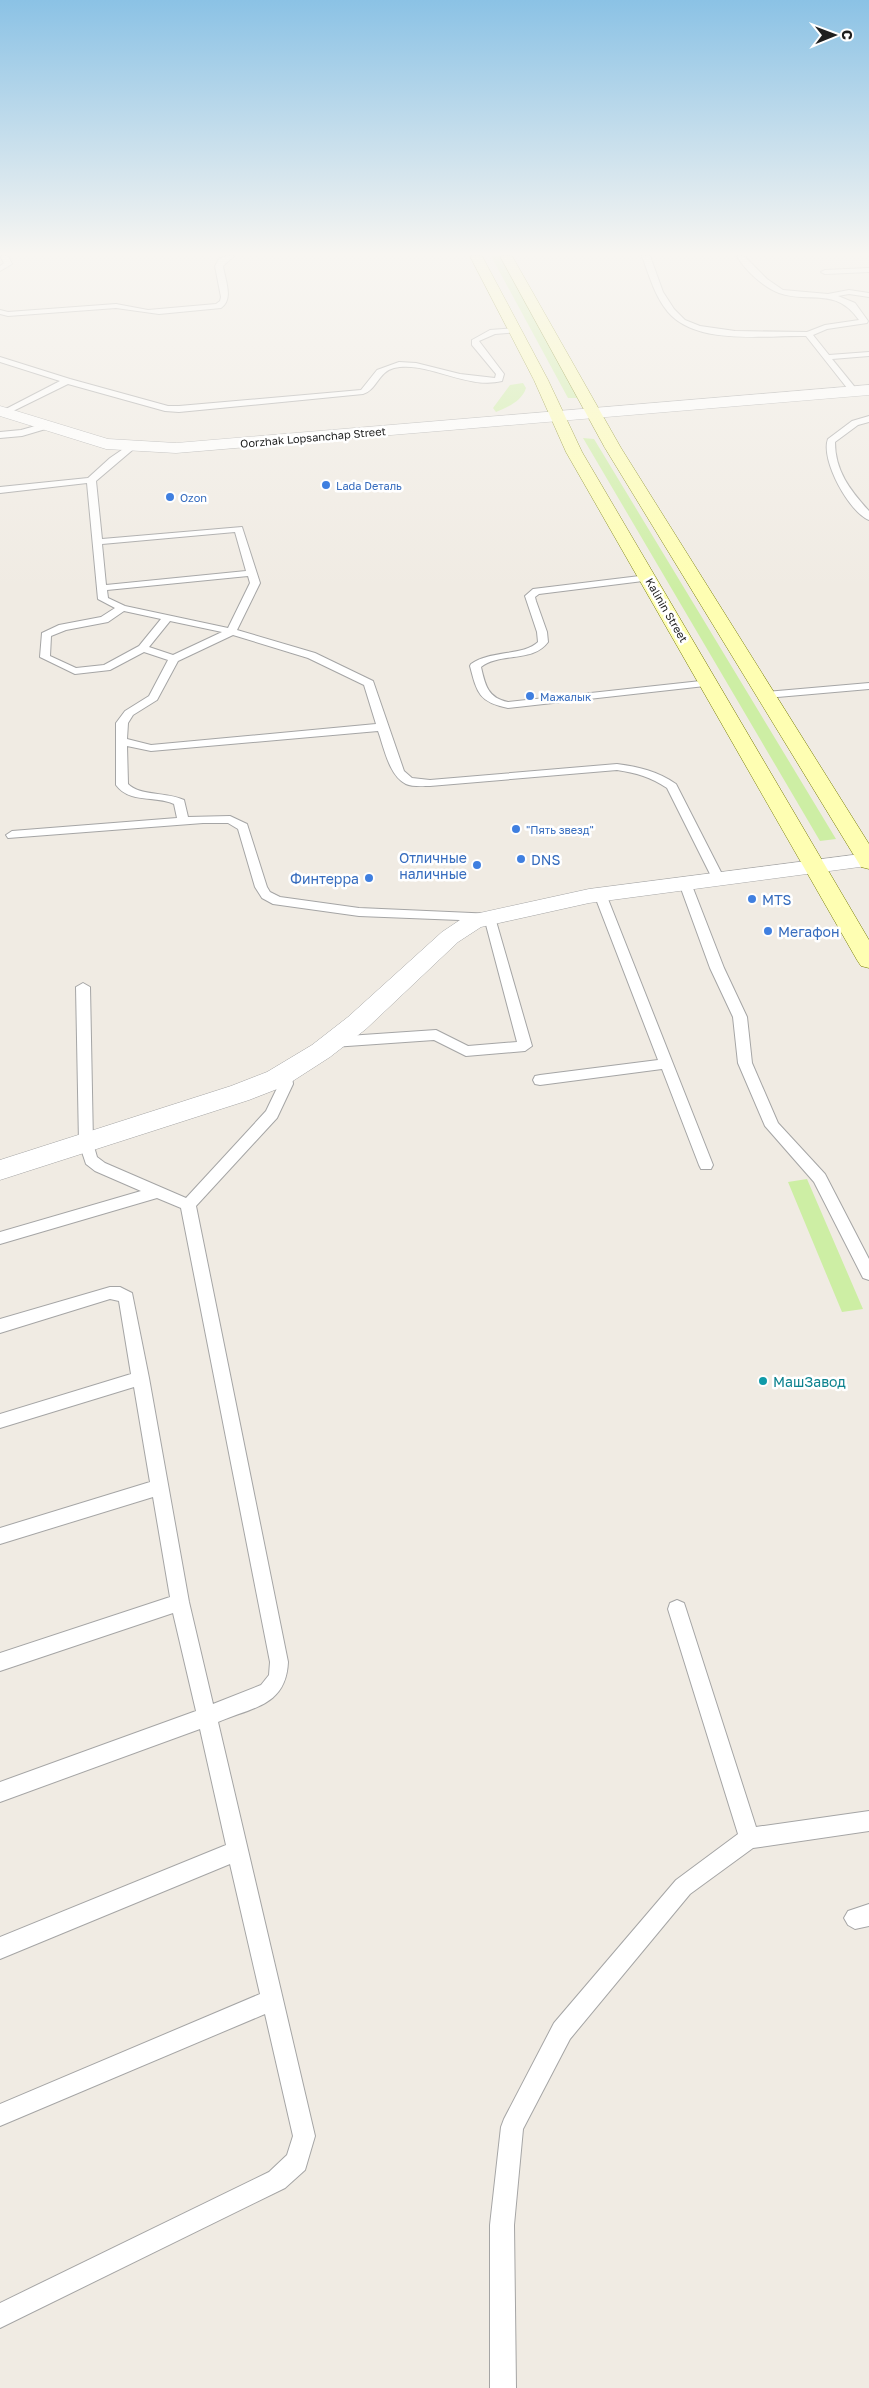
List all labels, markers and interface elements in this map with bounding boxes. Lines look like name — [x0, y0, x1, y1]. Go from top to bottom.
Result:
north arrow — [809, 10, 859, 60]
text: С — [839, 30, 856, 40]
street label: Oorzhak Lopsanchap Street — [240, 424, 386, 450]
marker: Lada Dеталь — [320, 479, 332, 491]
place label: Lada Dеталь — [336, 479, 402, 492]
marker: Ozon — [164, 491, 176, 503]
place label: Ozon — [180, 491, 207, 504]
street label: Kalinin Street — [643, 576, 691, 644]
marker: Мажалык — [524, 690, 536, 702]
place label: Мажалык — [540, 690, 592, 703]
marker: "Пять звезд" — [510, 823, 522, 835]
place label: "Пять звезд" — [526, 823, 594, 836]
place label: Отличные наличные — [399, 849, 467, 882]
place label: DNS — [531, 851, 560, 868]
marker: DNS — [515, 853, 527, 865]
marker: Отличные наличные — [471, 859, 483, 871]
place label: Финтерра — [290, 870, 359, 887]
marker: Финтерра — [363, 872, 375, 884]
place label: MTS — [762, 891, 792, 908]
marker: MTS — [746, 893, 758, 905]
place label: Мегафон — [778, 923, 840, 940]
marker: Мегафон — [762, 925, 774, 937]
place label: МашЗавод — [773, 1373, 846, 1390]
marker: МашЗавод — [757, 1375, 769, 1387]

